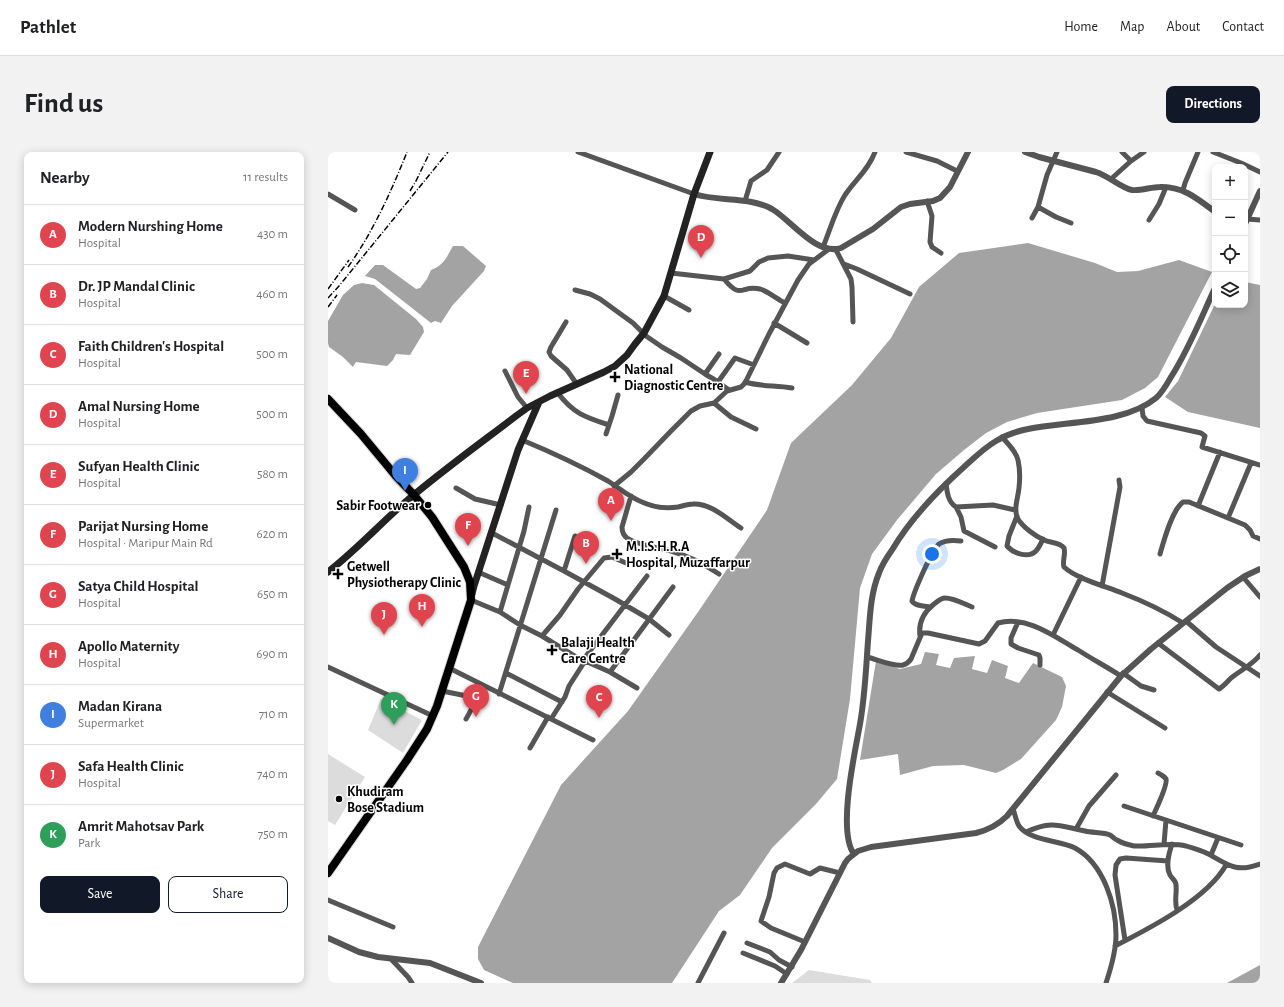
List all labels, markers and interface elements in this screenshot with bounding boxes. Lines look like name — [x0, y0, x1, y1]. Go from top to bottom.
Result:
text: Pathlet — [20, 18, 76, 37]
text: Home — [1064, 20, 1098, 34]
text: Map — [1120, 20, 1144, 34]
text: About — [1166, 20, 1200, 34]
text: Contact — [1222, 20, 1264, 34]
button: Directions — [1166, 86, 1260, 123]
text: Find us — [24, 90, 103, 118]
map controls — [1212, 164, 1248, 308]
button: + — [1212, 164, 1248, 200]
text: Nearby — [40, 169, 90, 186]
text: 11 results — [243, 171, 288, 184]
button: − — [1212, 200, 1248, 236]
text: Modern Nurshing Home — [78, 219, 223, 234]
pin: D — [688, 225, 714, 258]
text: A — [49, 228, 57, 241]
text: 430 m — [257, 228, 288, 241]
button: locate — [1212, 236, 1248, 272]
text: Hospital — [78, 237, 121, 250]
button: layers — [1212, 272, 1248, 308]
text: Dr. JP Mandal Clinic — [78, 279, 195, 294]
text: B — [49, 288, 57, 301]
text: 460 m — [256, 288, 288, 301]
text: Hospital — [78, 297, 121, 310]
text: Faith Children's Hospital — [78, 339, 224, 354]
text: C — [50, 348, 56, 361]
text: 500 m — [256, 348, 288, 361]
text: Hospital — [78, 357, 121, 370]
pin: E — [513, 361, 539, 394]
place label: National Diagnostic Centre — [624, 363, 724, 393]
marker: National Diagnostic Centre — [609, 371, 621, 383]
text: Amal Nursing Home — [78, 399, 200, 414]
text: D — [49, 408, 57, 421]
text: 500 m — [256, 408, 288, 421]
text: Hospital — [78, 417, 121, 430]
pin: I — [392, 458, 418, 491]
text: Sufyan Health Clinic — [78, 459, 199, 474]
text: E — [50, 468, 56, 481]
text: 580 m — [257, 468, 288, 481]
text: Hospital — [78, 477, 121, 490]
pin: A — [598, 488, 624, 521]
place label: Sabir Footwear — [336, 499, 420, 513]
marker: Sabir Footwear — [423, 500, 433, 510]
pin: F — [455, 513, 481, 546]
text: Parijat Nursing Home — [78, 519, 208, 534]
text: F — [50, 528, 56, 541]
text: 620 m — [257, 528, 288, 541]
pin: B — [573, 531, 599, 564]
text: Hospital · Maripur Main Rd — [78, 537, 213, 550]
place label: M.I.S.H.R.A Hospital, Muzaffarpur — [626, 540, 750, 570]
your location — [922, 544, 942, 564]
marker: M.I.S.H.R.A Hospital, Muzaffarpur — [611, 548, 623, 560]
place label: Getwell Physiotherapy Clinic — [347, 560, 462, 590]
marker: Getwell Physiotherapy Clinic — [332, 568, 344, 580]
text: Satya Child Hospital — [78, 579, 199, 594]
text: G — [49, 588, 57, 601]
text: 650 m — [257, 588, 288, 601]
pin: H — [409, 594, 435, 627]
text: Hospital — [78, 597, 121, 610]
pin: J — [371, 602, 397, 635]
place label: Balaji Health Care Centre — [561, 636, 635, 666]
text: Apollo Maternity — [78, 639, 179, 654]
marker: Balaji Health Care Centre — [546, 644, 558, 656]
text: H — [48, 648, 58, 661]
text: 690 m — [256, 648, 288, 661]
text: Hospital — [78, 657, 121, 670]
pin: G — [463, 684, 489, 717]
pin: C — [586, 685, 612, 718]
pin: K — [381, 692, 407, 725]
text: Madan Kirana — [78, 699, 162, 714]
text: I — [51, 708, 55, 721]
text: 710 m — [259, 708, 288, 721]
text: Supermarket — [78, 717, 144, 730]
text: Safa Health Clinic — [78, 759, 184, 774]
text: J — [51, 768, 55, 781]
text: 740 m — [257, 768, 288, 781]
text: Hospital — [78, 777, 121, 790]
place label: Khudiram Bose Stadium — [347, 785, 424, 815]
marker: Khudiram Bose Stadium — [334, 794, 344, 804]
text: Amrit Mahotsav Park — [78, 819, 204, 834]
text: K — [49, 828, 57, 841]
text: 750 m — [258, 828, 288, 841]
text: Park — [78, 837, 100, 850]
button: Save — [40, 876, 160, 913]
button: Share — [168, 876, 288, 913]

